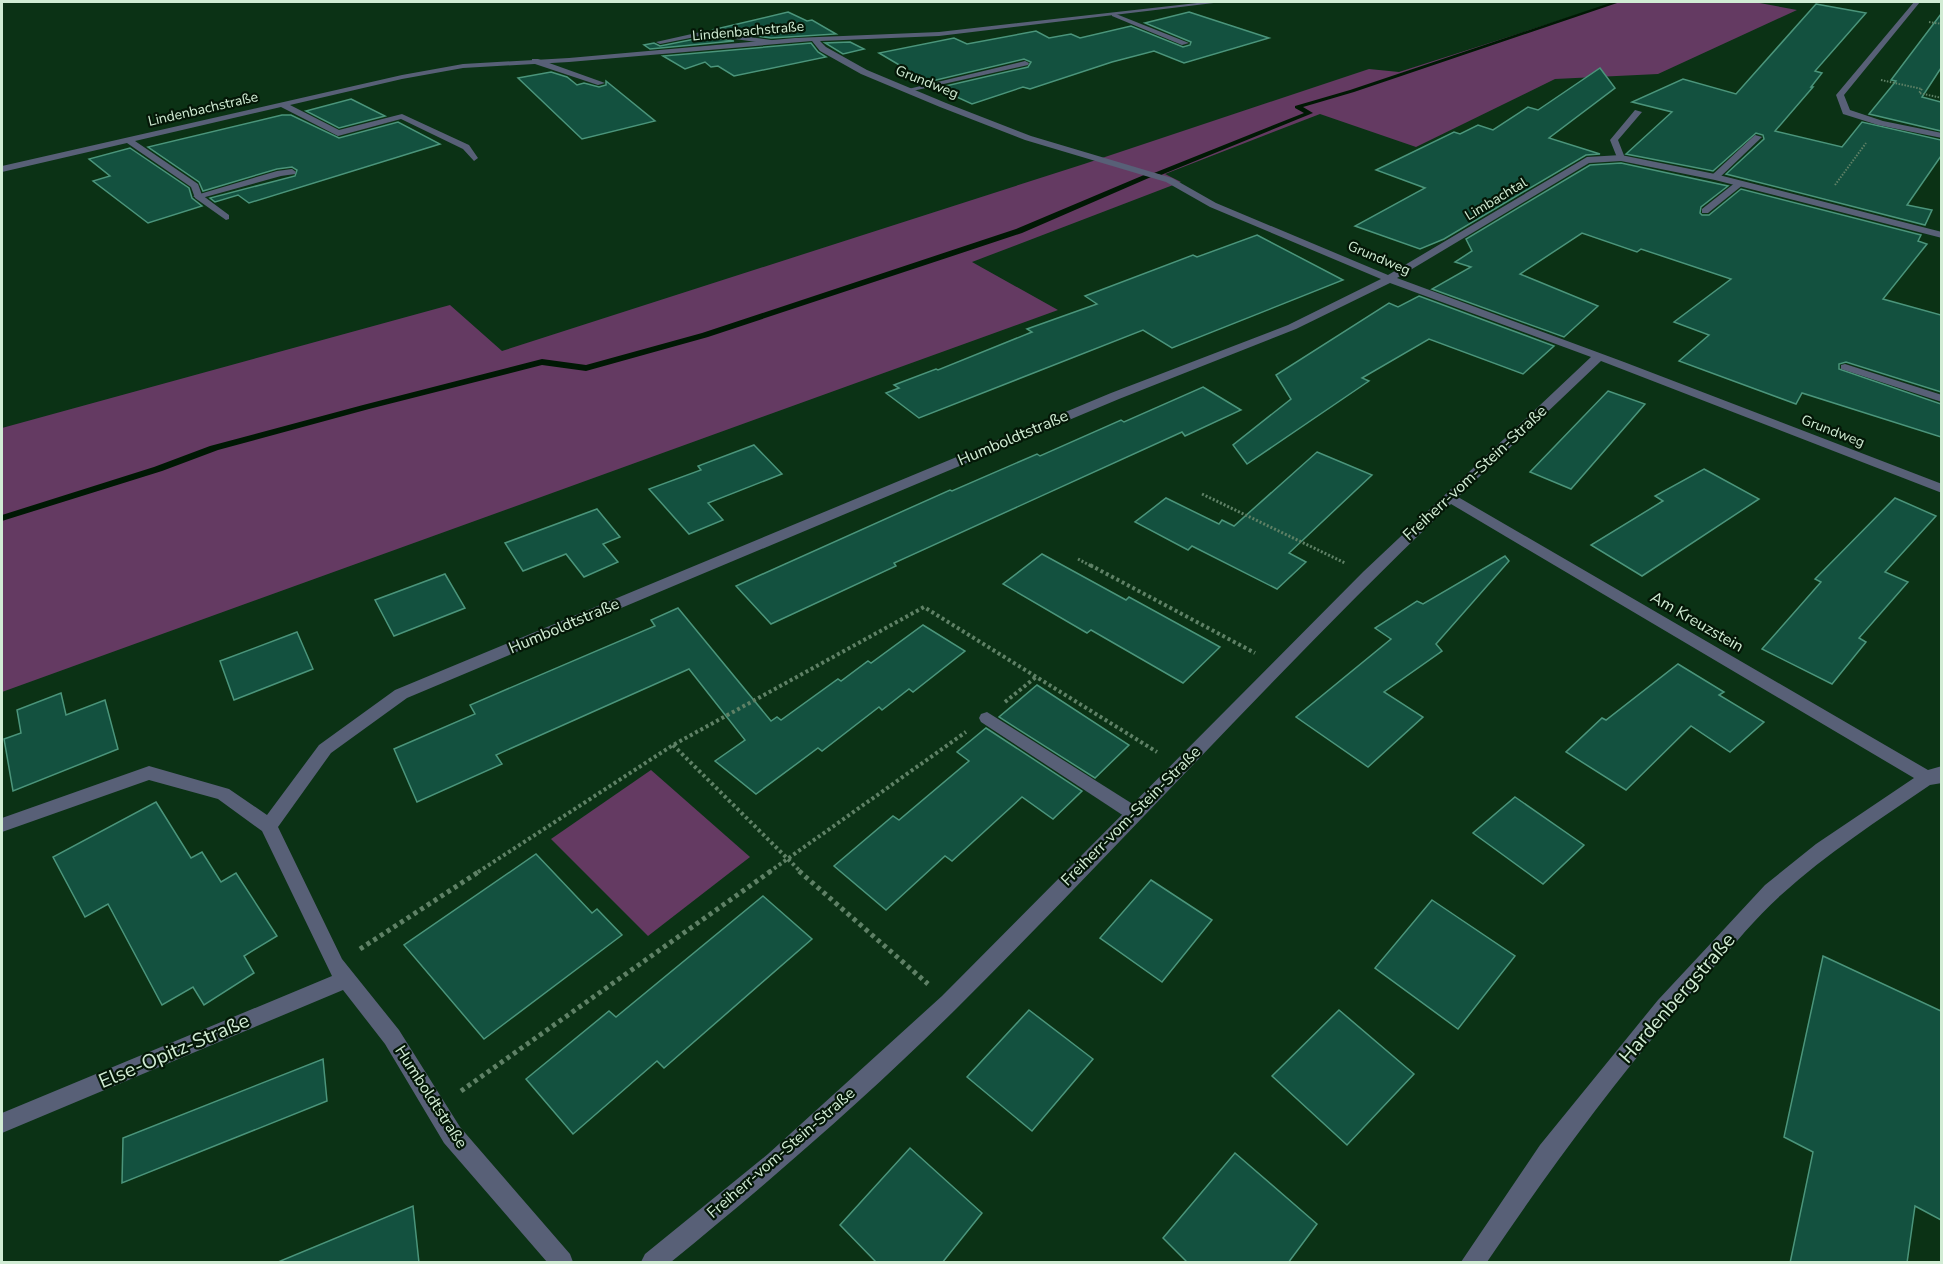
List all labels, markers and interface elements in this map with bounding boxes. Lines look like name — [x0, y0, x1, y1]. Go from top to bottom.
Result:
street label: Lindenbachstraße — [691, 17, 805, 45]
street label: Grundweg — [893, 61, 961, 103]
street label: Lindenbachstraße — [146, 87, 260, 131]
street label: Limbachtal — [1461, 173, 1531, 225]
street label: Grundweg — [1345, 236, 1413, 280]
street label: Freiherr-vom-Stein-Straße — [1398, 400, 1552, 546]
street label: Humboldtstraße — [954, 405, 1072, 471]
street label: Grundweg — [1799, 410, 1867, 452]
street label: Am Kreuzstein — [1646, 586, 1748, 658]
street label: Humboldtstraße — [505, 593, 623, 659]
street label: Freiherr-vom-Stein-Straße — [1056, 741, 1206, 891]
street label: Hardenbergstraße — [1613, 927, 1741, 1069]
street label: Else-Opitz-Straße — [94, 1007, 254, 1095]
street label: Humboldtstraße — [390, 1041, 472, 1153]
street label: Freiherr-vom-Stein-Straße — [702, 1082, 860, 1224]

